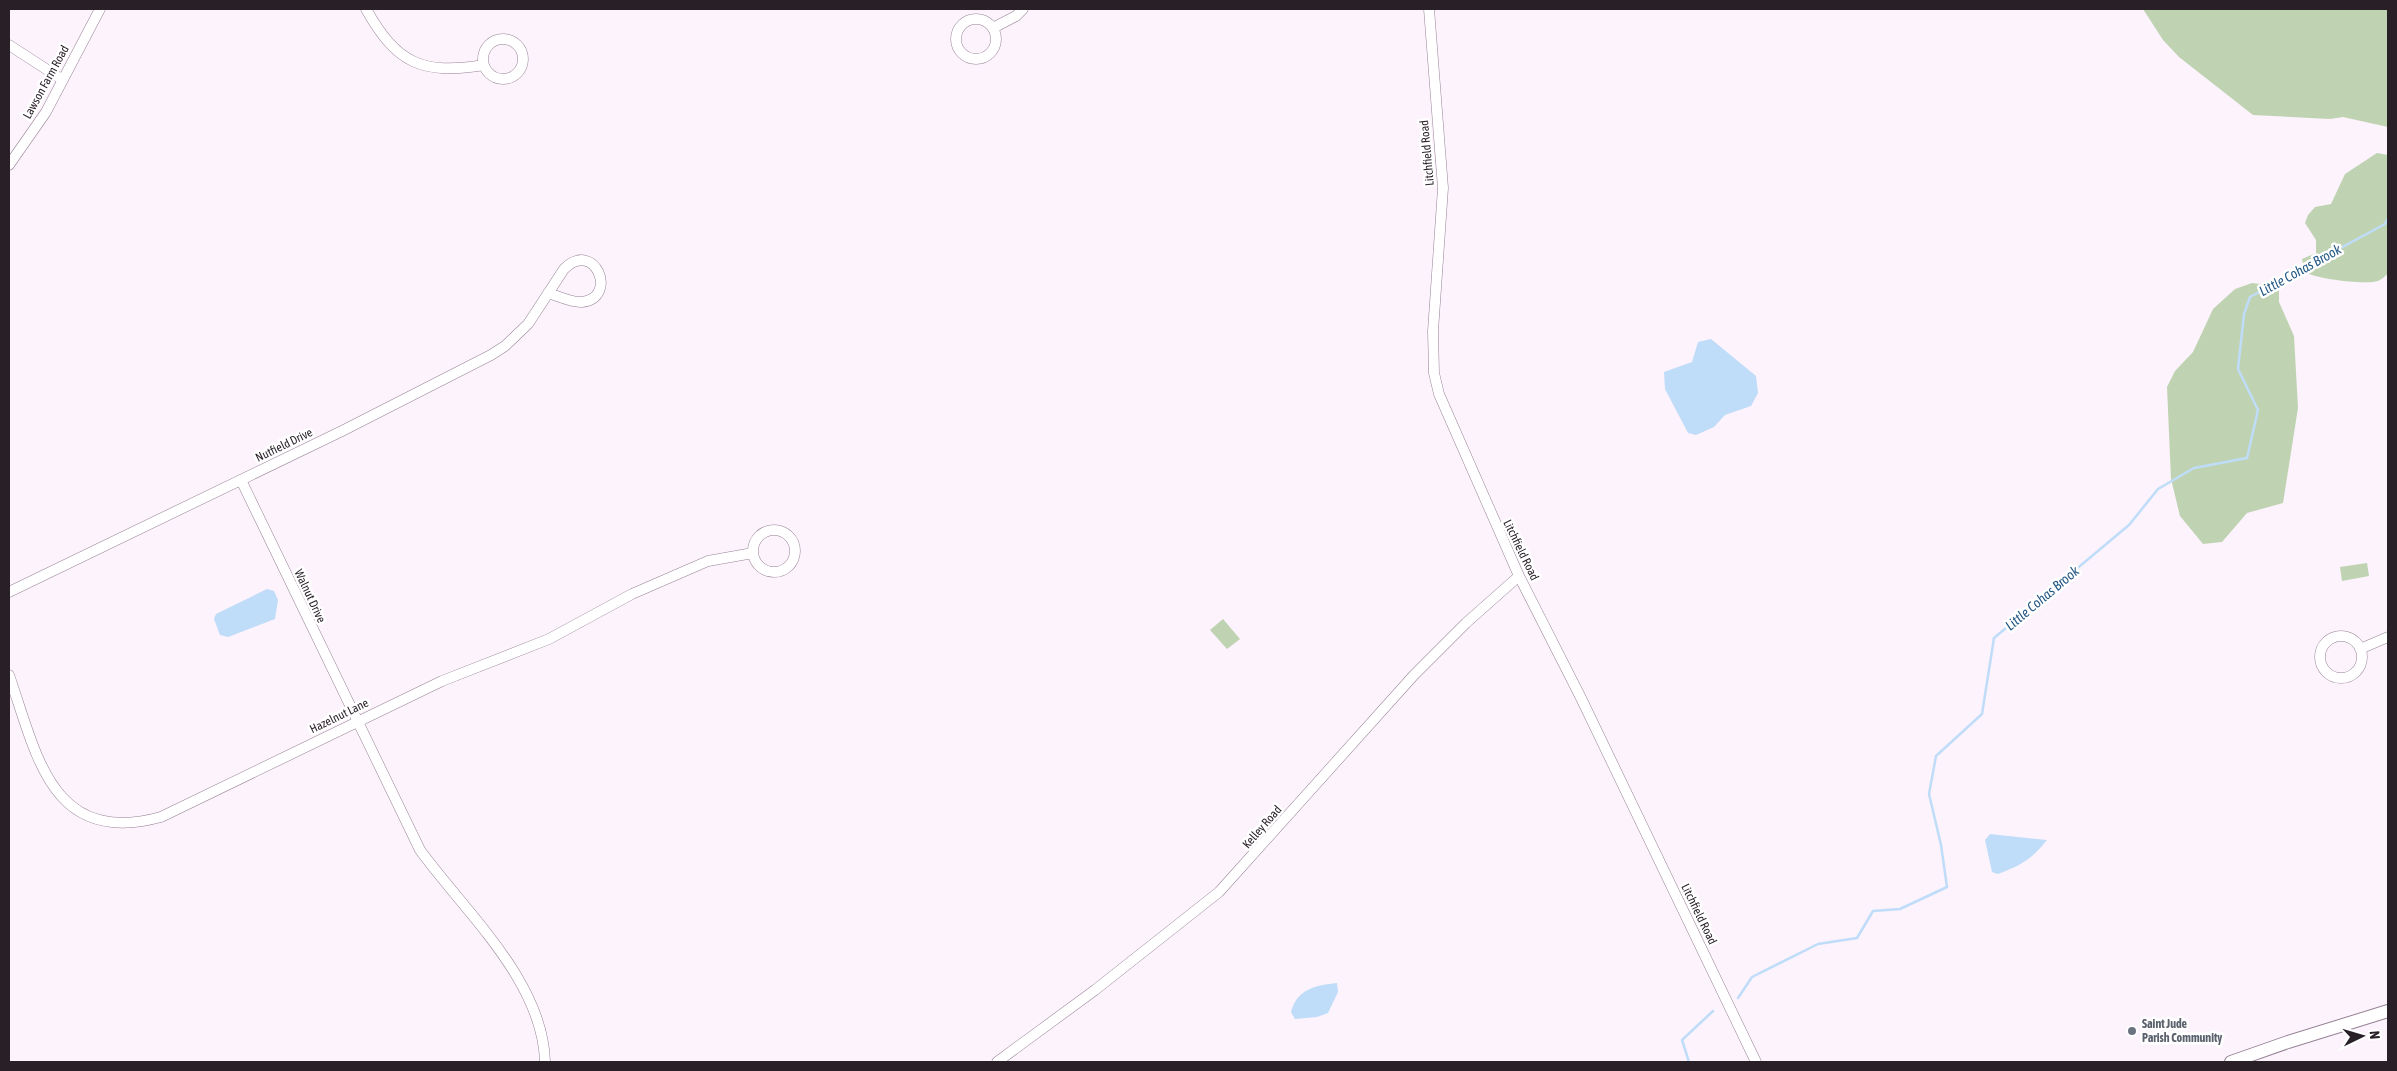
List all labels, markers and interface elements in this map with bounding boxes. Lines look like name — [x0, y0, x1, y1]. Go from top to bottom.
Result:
street label: Lawson Farm Road — [20, 43, 72, 121]
street label: Litchfield Road — [1417, 120, 1437, 186]
water label: Little Cohas Brook — [2256, 240, 2344, 299]
street label: Nutfield Drive — [253, 425, 315, 465]
street label: Litchfield Road — [1500, 517, 1542, 583]
water label: Little Cohas Brook — [2002, 562, 2083, 633]
street label: Walnut Drive — [292, 567, 328, 625]
street label: Hazelnut Lane — [307, 696, 371, 736]
street label: Kelley Road — [1240, 803, 1284, 851]
street label: Litchfield Road — [1678, 881, 1720, 947]
north arrow — [2337, 1011, 2387, 1061]
place label: Saint Jude Parish Community — [2142, 1017, 2222, 1045]
marker: Saint Jude Parish Community — [2126, 1025, 2138, 1037]
text: N — [2367, 1030, 2383, 1040]

